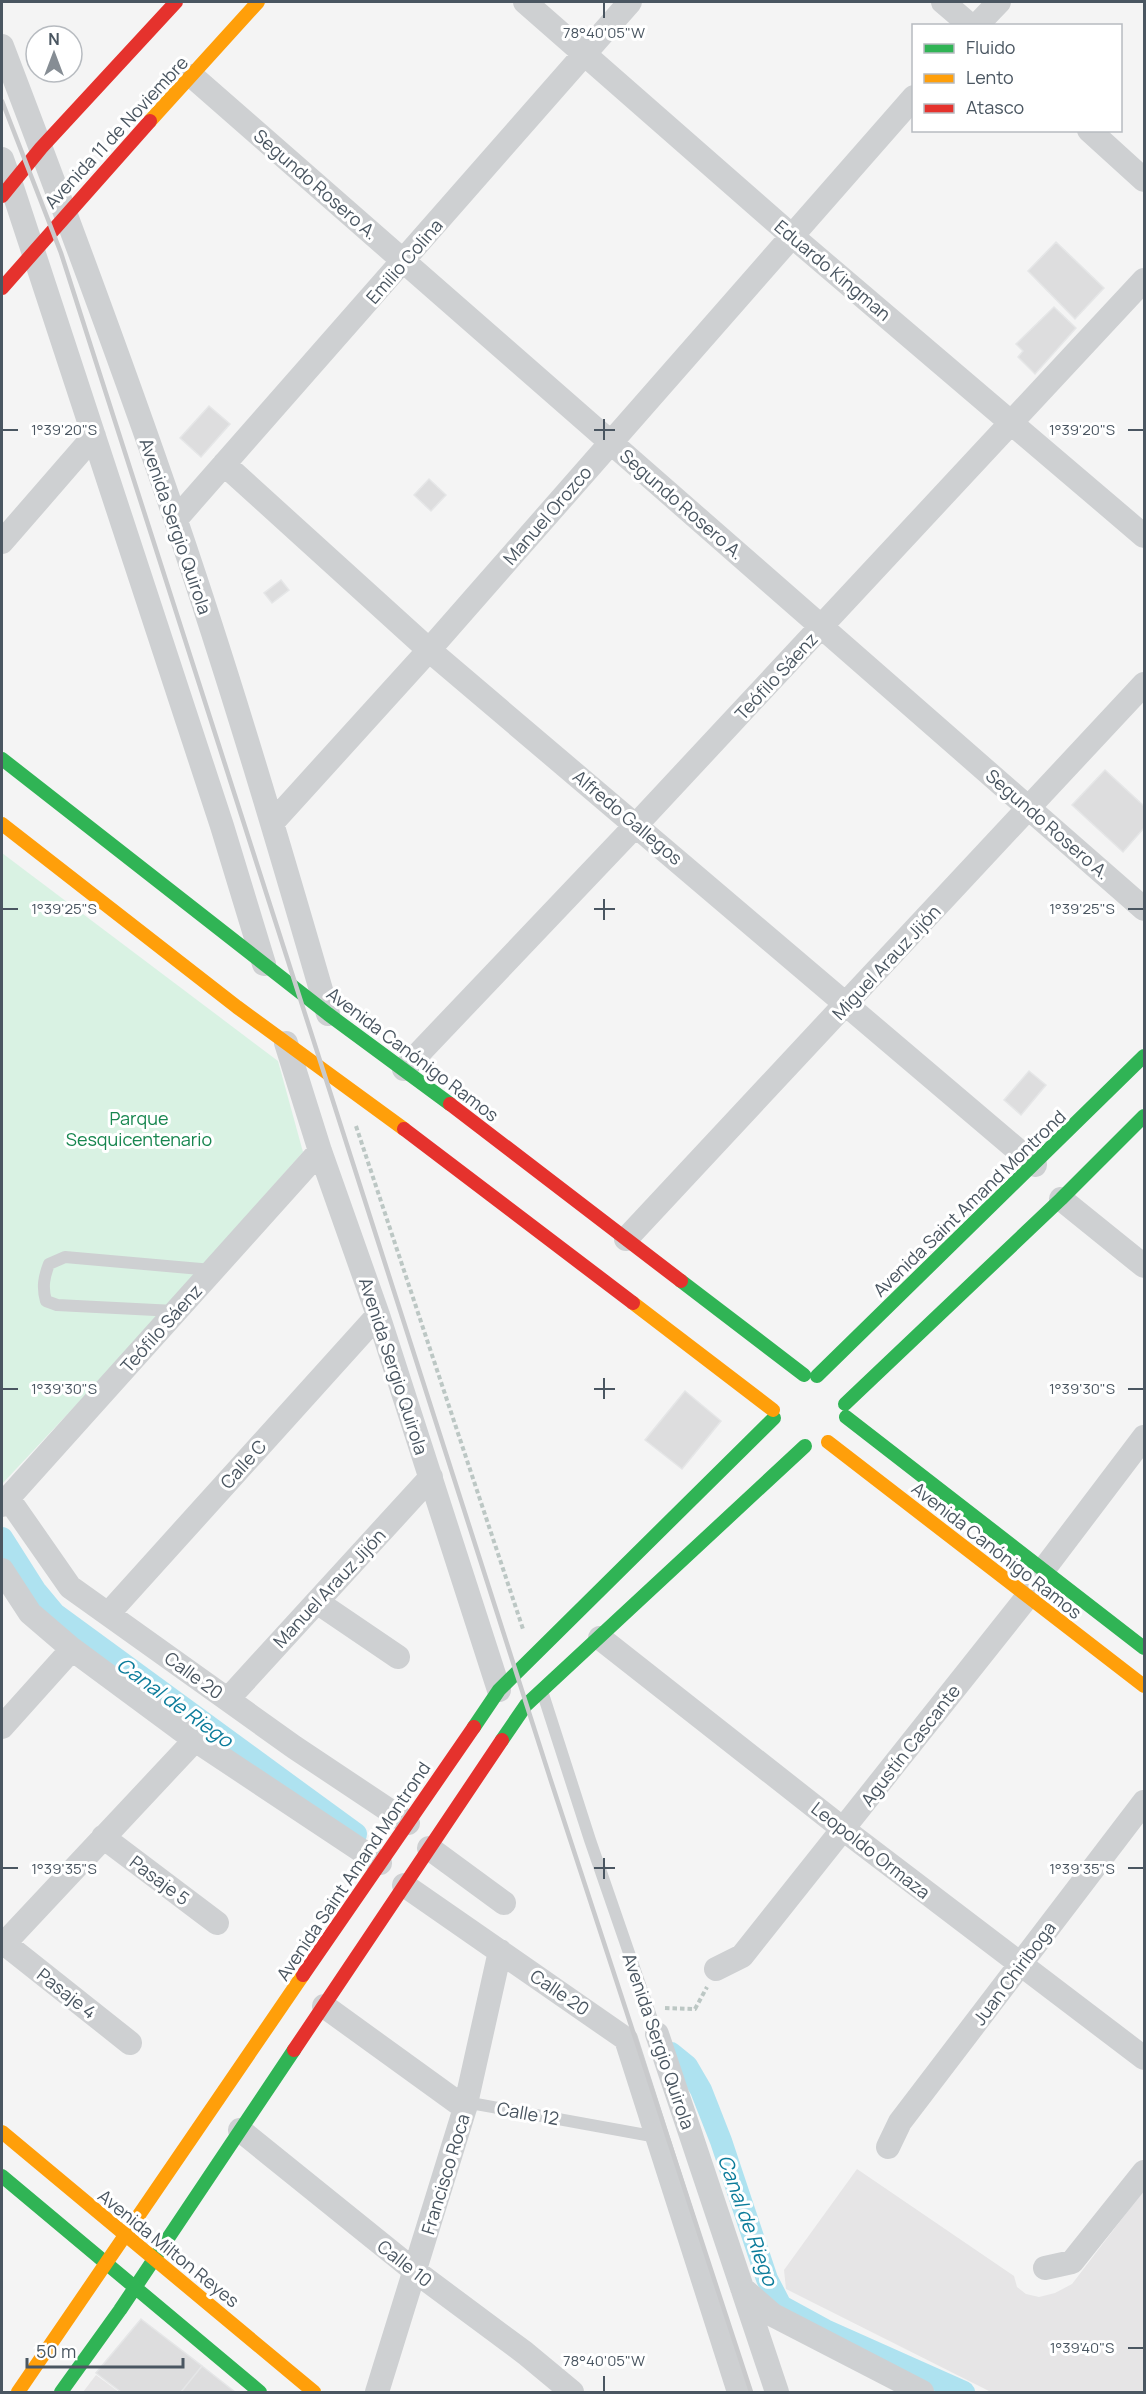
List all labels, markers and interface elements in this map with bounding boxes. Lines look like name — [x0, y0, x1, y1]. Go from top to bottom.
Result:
text: 78°40'05"W — [563, 22, 645, 43]
north arrow — [24, 24, 84, 84]
legend — [912, 24, 1122, 132]
text: N — [48, 28, 60, 50]
text: Fluido — [966, 35, 1015, 59]
street label: Avenida 11 de Noviembre — [39, 51, 193, 213]
text: Lento — [966, 65, 1014, 89]
text: Atasco — [966, 95, 1024, 119]
street label: Segundo Rosero A. — [249, 123, 383, 245]
street label: Emilio Colina — [360, 213, 448, 309]
street label: Eduardo Kingman — [770, 214, 896, 326]
text: 1°39'20"S — [31, 419, 97, 440]
text: 1°39'20"S — [1049, 419, 1115, 440]
street label: Avenida Sergio Quirola — [135, 435, 217, 617]
street label: Segundo Rosero A. — [615, 443, 749, 565]
street label: Manuel Orozco — [497, 460, 597, 570]
street label: Teófilo Sáenz — [729, 627, 823, 725]
street label: Segundo Rosero A. — [981, 763, 1115, 885]
street label: Alfredo Gallegos — [568, 764, 688, 870]
text: 1°39'25"S — [31, 898, 97, 919]
text: 1°39'25"S — [1049, 898, 1115, 919]
street label: Miguel Arauz Jijón — [826, 899, 946, 1025]
street label: Avenida Canónigo Ramos — [322, 981, 504, 1127]
street label: Avenida Saint Amand Montrond — [867, 1104, 1071, 1302]
park label: Parque Sesquicentenario — [66, 1106, 212, 1151]
street label: Avenida Sergio Quirola — [354, 1274, 434, 1458]
street label: Teófilo Sáenz — [115, 1279, 207, 1377]
text: 1°39'30"S — [31, 1378, 97, 1399]
text: 1°39'30"S — [1049, 1378, 1115, 1399]
street label: Calle C — [215, 1434, 271, 1494]
street label: Avenida Canónigo Ramos — [907, 1476, 1087, 1624]
street label: Manuel Arauz Jijón — [268, 1523, 390, 1653]
street label: Calle 20 — [160, 1646, 228, 1704]
water label: Canal de Riego — [112, 1651, 239, 1754]
street label: Agustín Cascante — [855, 1679, 965, 1811]
street label: Avenida Saint Amand Montrond — [271, 1757, 435, 1985]
street label: Leopoldo Ormaza — [807, 1796, 935, 1904]
street label: Pasaje 5 — [125, 1850, 195, 1910]
text: 1°39'35"S — [31, 1858, 97, 1879]
text: 1°39'35"S — [1049, 1858, 1115, 1879]
street label: Juan Chiriboga — [967, 1916, 1061, 2030]
street label: Avenida Sergio Quirola — [618, 1950, 700, 2132]
street label: Pasaje 4 — [32, 1962, 102, 2024]
street label: Calle 20 — [526, 1963, 594, 2021]
street label: Calle 12 — [495, 2096, 561, 2130]
street label: Francisco Roca — [415, 2111, 475, 2237]
water label: Canal de Riego — [712, 2151, 785, 2290]
street label: Avenida Milton Reyes — [93, 2184, 245, 2312]
street label: Calle 10 — [373, 2234, 437, 2292]
scale bar — [27, 2331, 183, 2369]
text: 1°39'40"S — [1050, 2337, 1114, 2358]
text: 50 m — [36, 2339, 76, 2363]
text: 78°40'05"W — [563, 2350, 645, 2371]

